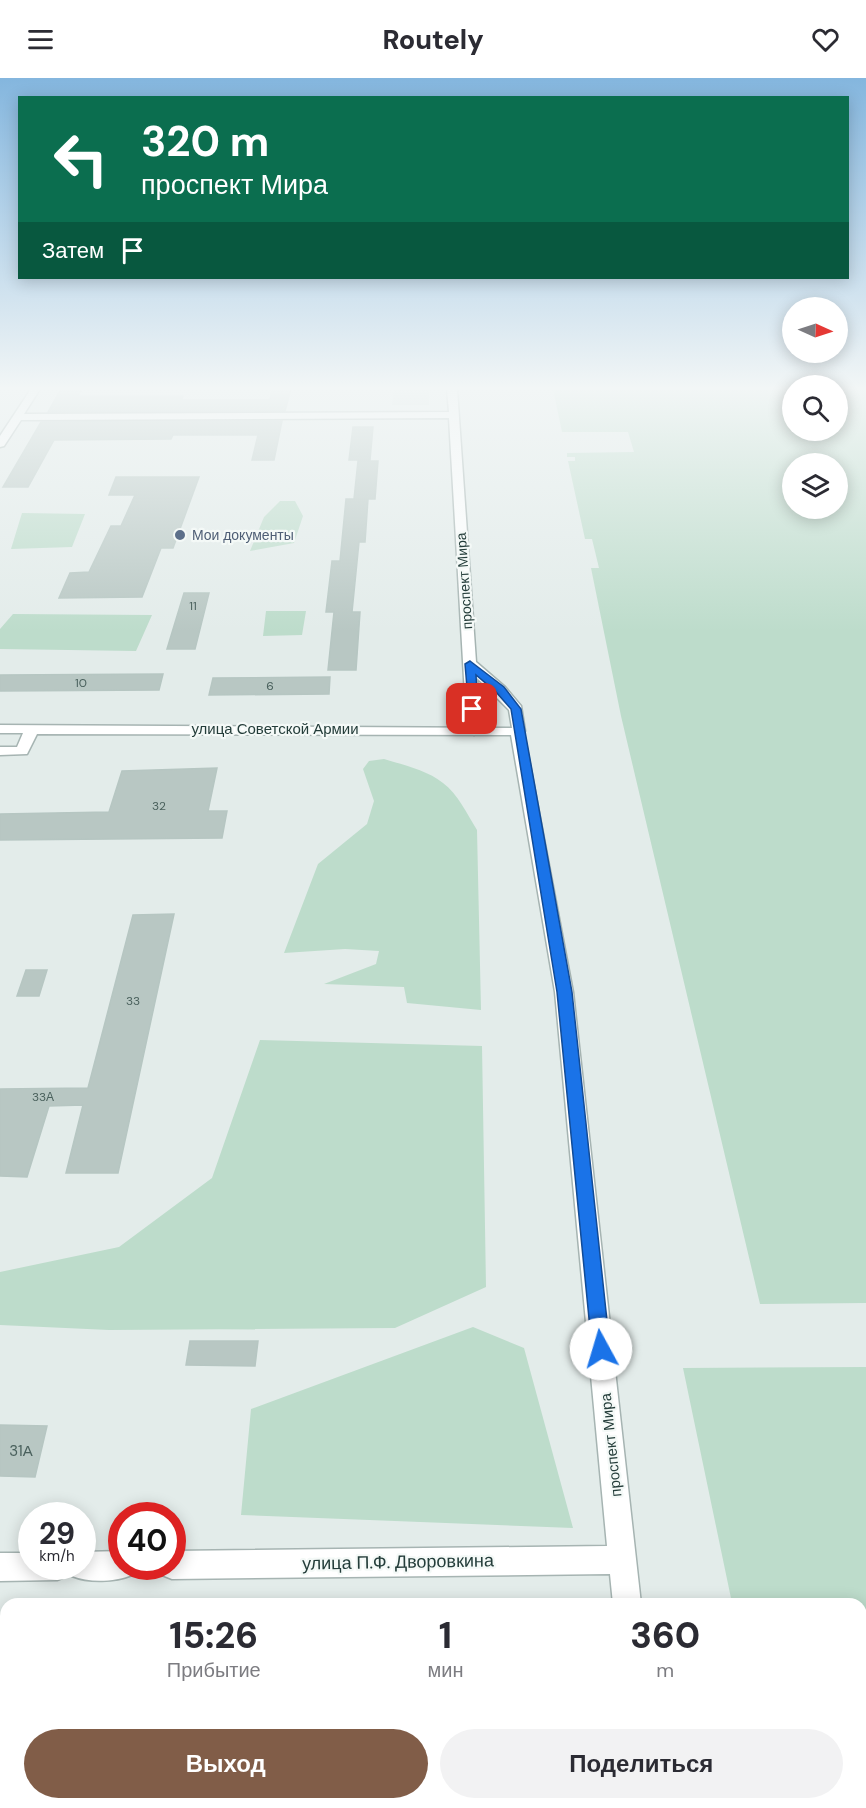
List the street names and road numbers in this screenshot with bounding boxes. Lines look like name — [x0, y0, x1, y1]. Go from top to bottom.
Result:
street label: проспект Мира — [452, 532, 476, 630]
street label: улица Советской Армии — [191, 719, 359, 739]
street label: проспект Мира — [596, 1392, 626, 1498]
street label: улица П.Ф. Дворовкина — [302, 1548, 495, 1576]

